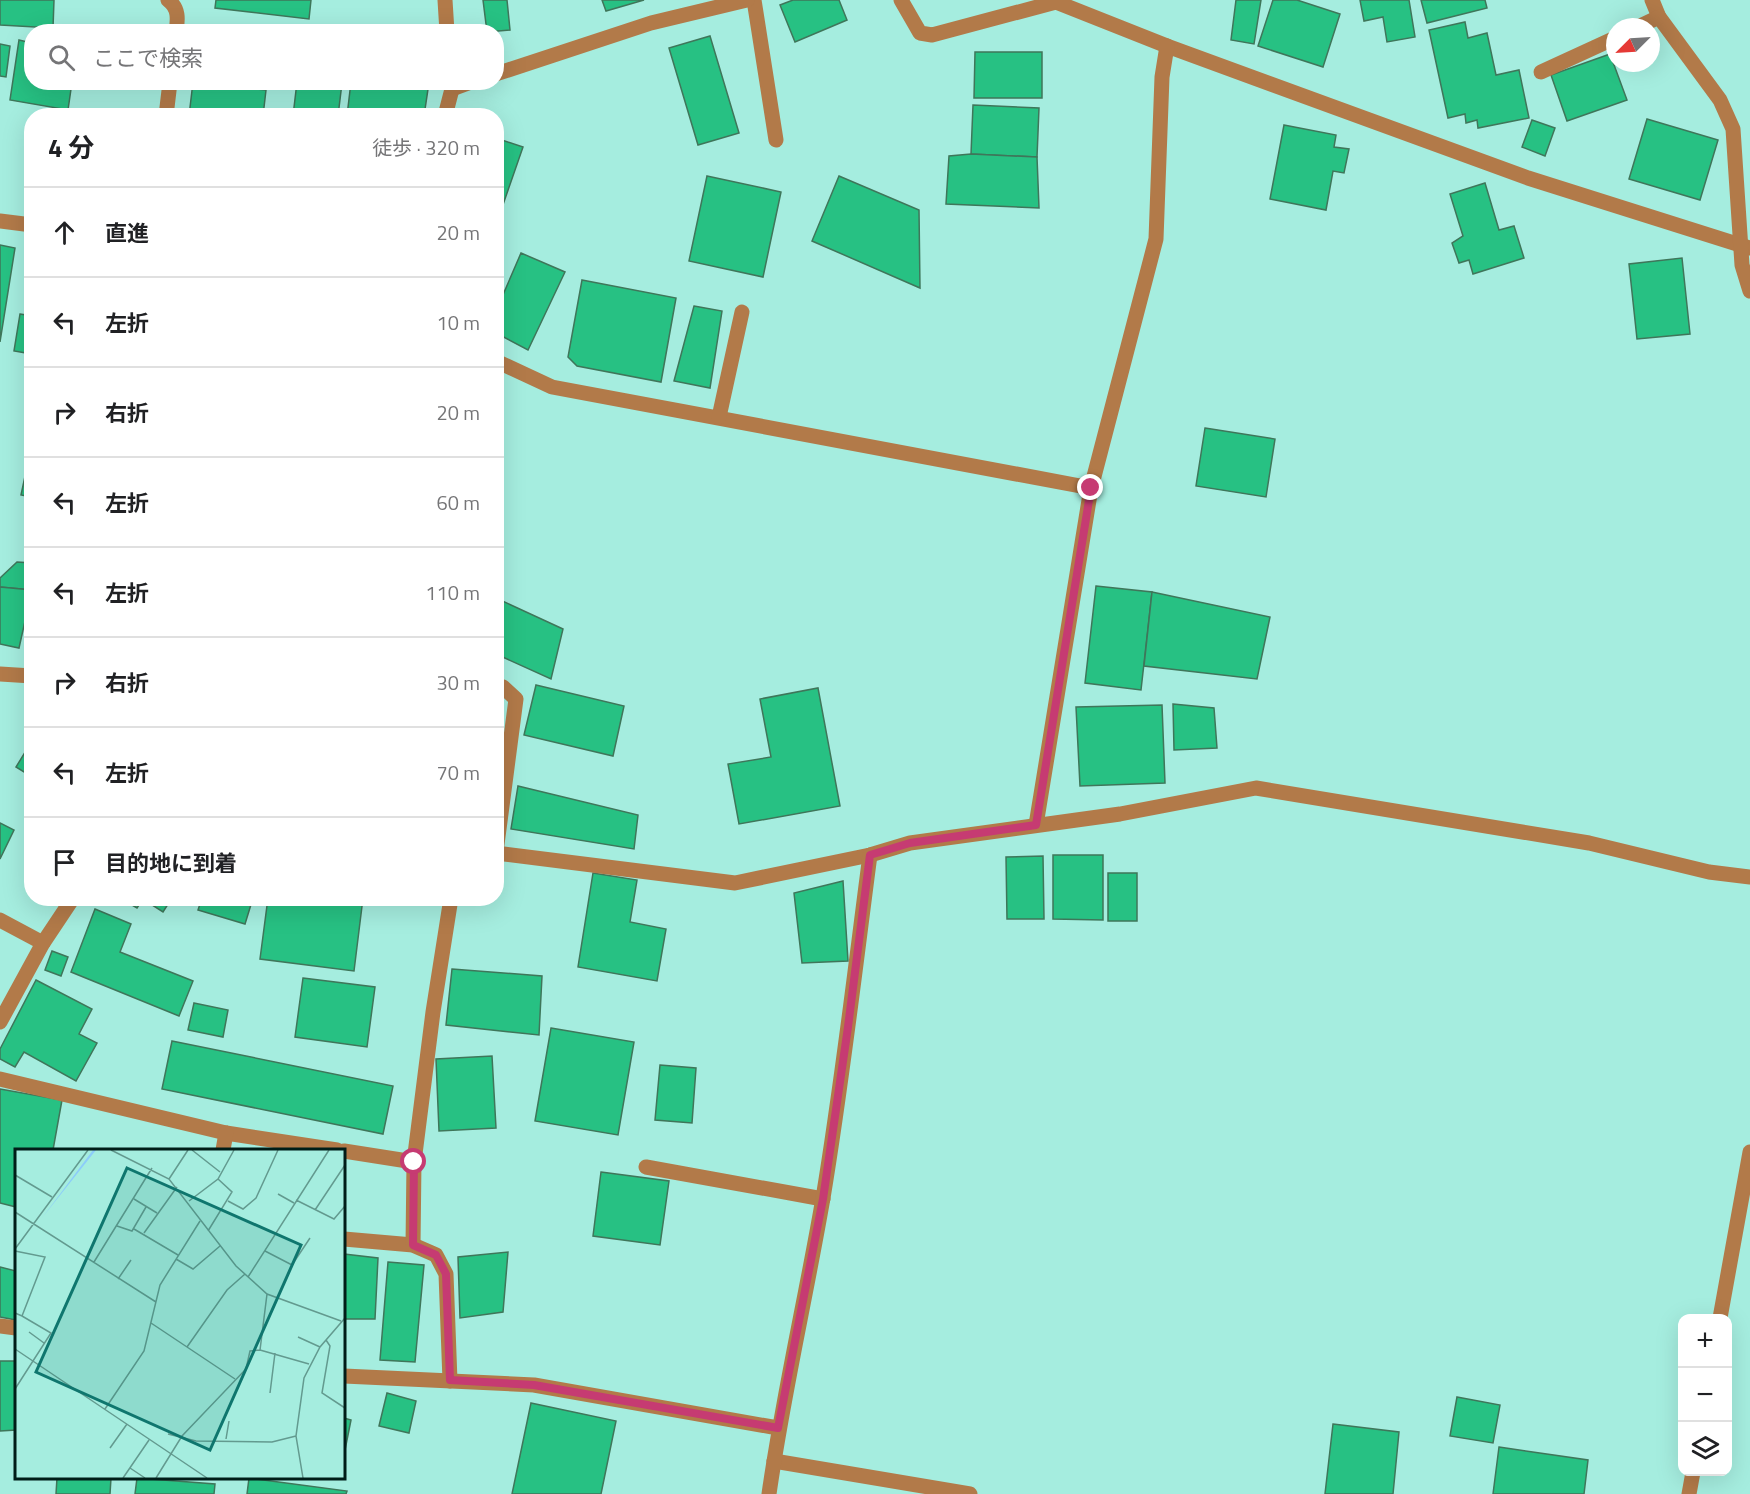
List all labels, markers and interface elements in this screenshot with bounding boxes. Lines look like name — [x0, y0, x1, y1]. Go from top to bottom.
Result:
north arrow — [1606, 18, 1660, 72]
search box — [24, 24, 504, 90]
icon: search — [45, 41, 78, 74]
text: ここで検索 — [93, 41, 203, 75]
text: 4 分 — [48, 128, 94, 167]
text: 徒歩 · 320 m — [372, 132, 480, 163]
icon: ahead — [48, 216, 81, 249]
text: 直進 — [105, 216, 149, 250]
text: 20 m — [436, 217, 480, 248]
icon: left — [48, 306, 81, 339]
text: 左折 — [105, 306, 149, 340]
text: 10 m — [436, 307, 480, 338]
icon: right — [48, 396, 81, 429]
text: 右折 — [105, 396, 149, 430]
text: 20 m — [436, 397, 480, 428]
route end — [1077, 474, 1103, 500]
icon: left — [48, 486, 81, 519]
text: 左折 — [105, 486, 149, 520]
text: 60 m — [436, 487, 480, 518]
icon: left — [48, 576, 81, 609]
text: 左折 — [105, 576, 149, 610]
text: 110 m — [425, 577, 480, 608]
icon: right — [48, 666, 81, 699]
text: 右折 — [105, 666, 149, 700]
text: 30 m — [436, 667, 480, 698]
icon: left — [48, 756, 81, 789]
text: 左折 — [105, 756, 149, 790]
text: 70 m — [436, 757, 480, 788]
icon: arrive — [48, 846, 81, 879]
text: 目的地に到着 — [105, 846, 237, 880]
route start — [400, 1148, 426, 1174]
inset map — [15, 1149, 345, 1479]
map controls — [1678, 1314, 1732, 1476]
button: + — [1678, 1314, 1732, 1368]
button: − — [1678, 1368, 1732, 1422]
button: layers — [1678, 1422, 1732, 1476]

